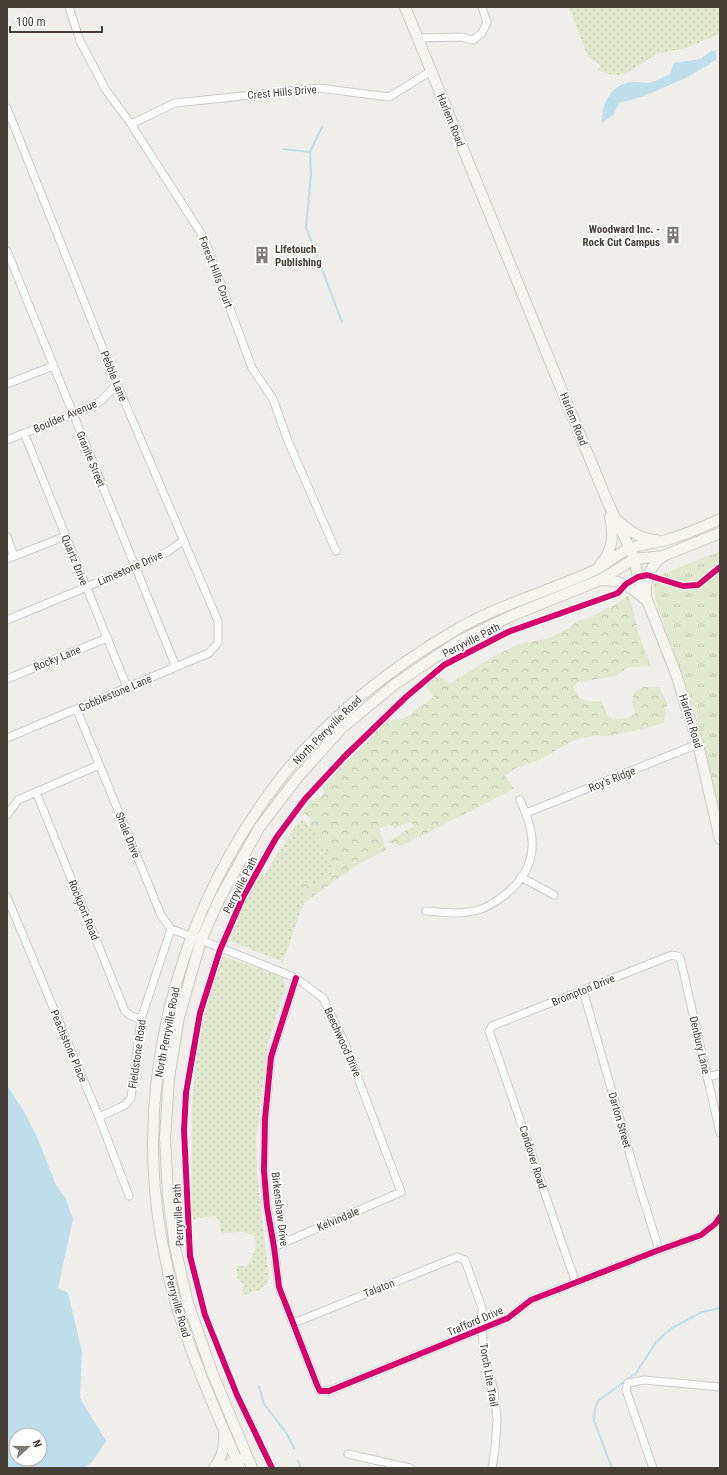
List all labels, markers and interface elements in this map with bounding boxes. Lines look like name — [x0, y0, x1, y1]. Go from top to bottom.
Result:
scale bar — [10, 8, 102, 34]
text: 100 m — [16, 15, 46, 29]
street label: Crest Hills Drive — [247, 83, 317, 102]
street label: Harlem Road — [434, 92, 467, 149]
place label: Woodward Inc. - Rock Cut Campus — [583, 223, 660, 249]
building icon: Woodward Inc. - Rock Cut Campus — [663, 225, 683, 245]
street label: Forest Hills Court — [196, 234, 235, 310]
place label: Lifetouch Publishing — [275, 243, 322, 269]
building icon: Lifetouch Publishing — [252, 245, 272, 265]
street label: Pebble Lane — [98, 349, 130, 403]
street label: Harlem Road — [557, 391, 590, 448]
street label: Boulder Avenue — [32, 397, 99, 436]
street label: Granite Street — [73, 429, 108, 489]
street label: Quartz Drive — [59, 533, 91, 587]
street label: Limestone Drive — [96, 548, 165, 589]
street label: Perryville Path — [440, 620, 502, 660]
street label: Rocky Lane — [32, 643, 83, 674]
street label: Cobblestone Lane — [77, 672, 154, 715]
street label: Harlem Road — [676, 692, 705, 750]
street label: North Perryville Road — [290, 693, 364, 767]
street label: Roy's Ridge — [587, 764, 638, 795]
street label: Shale Drive — [112, 810, 143, 860]
street label: Perryville Path — [220, 854, 260, 916]
street label: Rockport Road — [66, 878, 102, 942]
street label: Brompton Drive — [550, 972, 617, 1009]
street label: North Perryville Road — [152, 986, 183, 1078]
street label: Beechwood Drive — [321, 1005, 364, 1079]
street label: Peachstone Place — [47, 1008, 90, 1084]
street label: Denbury Lane — [687, 1015, 712, 1075]
street label: Fieldstone Road — [126, 1019, 149, 1090]
street label: Darton Street — [605, 1091, 634, 1150]
street label: Candover Road — [516, 1124, 549, 1190]
street label: Birkenshaw Drive — [269, 1171, 290, 1247]
street label: Perryville Path — [170, 1183, 187, 1246]
street label: Kelvindale — [315, 1205, 361, 1234]
street label: Perryville Road — [162, 1273, 193, 1339]
street label: Talaton — [362, 1276, 397, 1301]
street label: Trafford Drive — [445, 1304, 505, 1339]
street label: Torch Lite Trail — [477, 1342, 500, 1408]
north arrow — [8, 1427, 48, 1467]
text: N — [30, 1438, 44, 1449]

